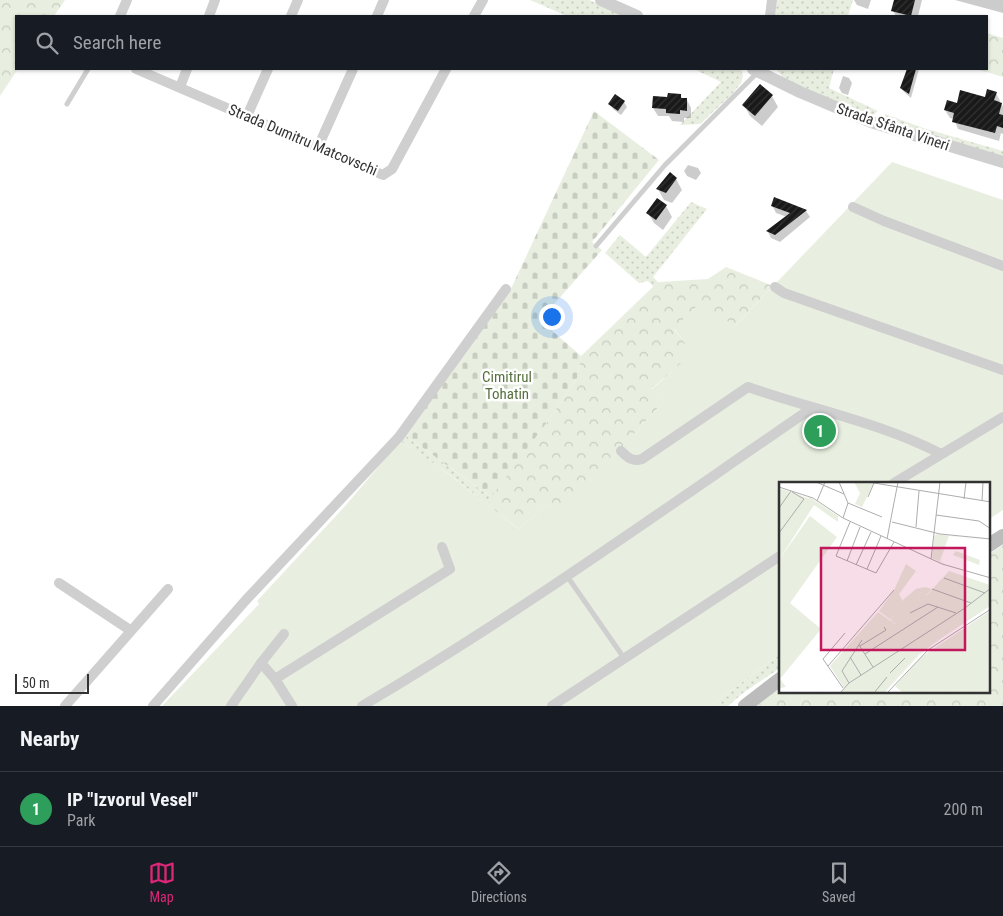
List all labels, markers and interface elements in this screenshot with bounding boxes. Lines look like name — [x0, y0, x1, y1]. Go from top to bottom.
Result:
search box — [15, 15, 988, 70]
icon: search — [33, 29, 61, 57]
text: Search here — [73, 31, 161, 54]
street label: Strada Sfânta Vineri — [834, 99, 952, 155]
street label: Strada Dumitru Matcovschi — [226, 100, 380, 180]
your location — [539, 304, 565, 330]
park label: Cimitirul Tohatin — [482, 368, 532, 403]
pin: 1 — [804, 412, 836, 450]
inset map — [779, 482, 990, 694]
scale bar — [15, 671, 89, 694]
text: 50 m — [22, 675, 50, 691]
text: Nearby — [20, 727, 79, 751]
text: IP "Izvorul Vesel" — [67, 788, 198, 811]
text: 1 — [32, 800, 40, 819]
text: 200 m — [944, 800, 983, 819]
text: Park — [67, 811, 96, 830]
tab: Map — [148, 859, 176, 905]
tab: Directions — [471, 859, 527, 905]
tab: Saved — [822, 859, 855, 905]

